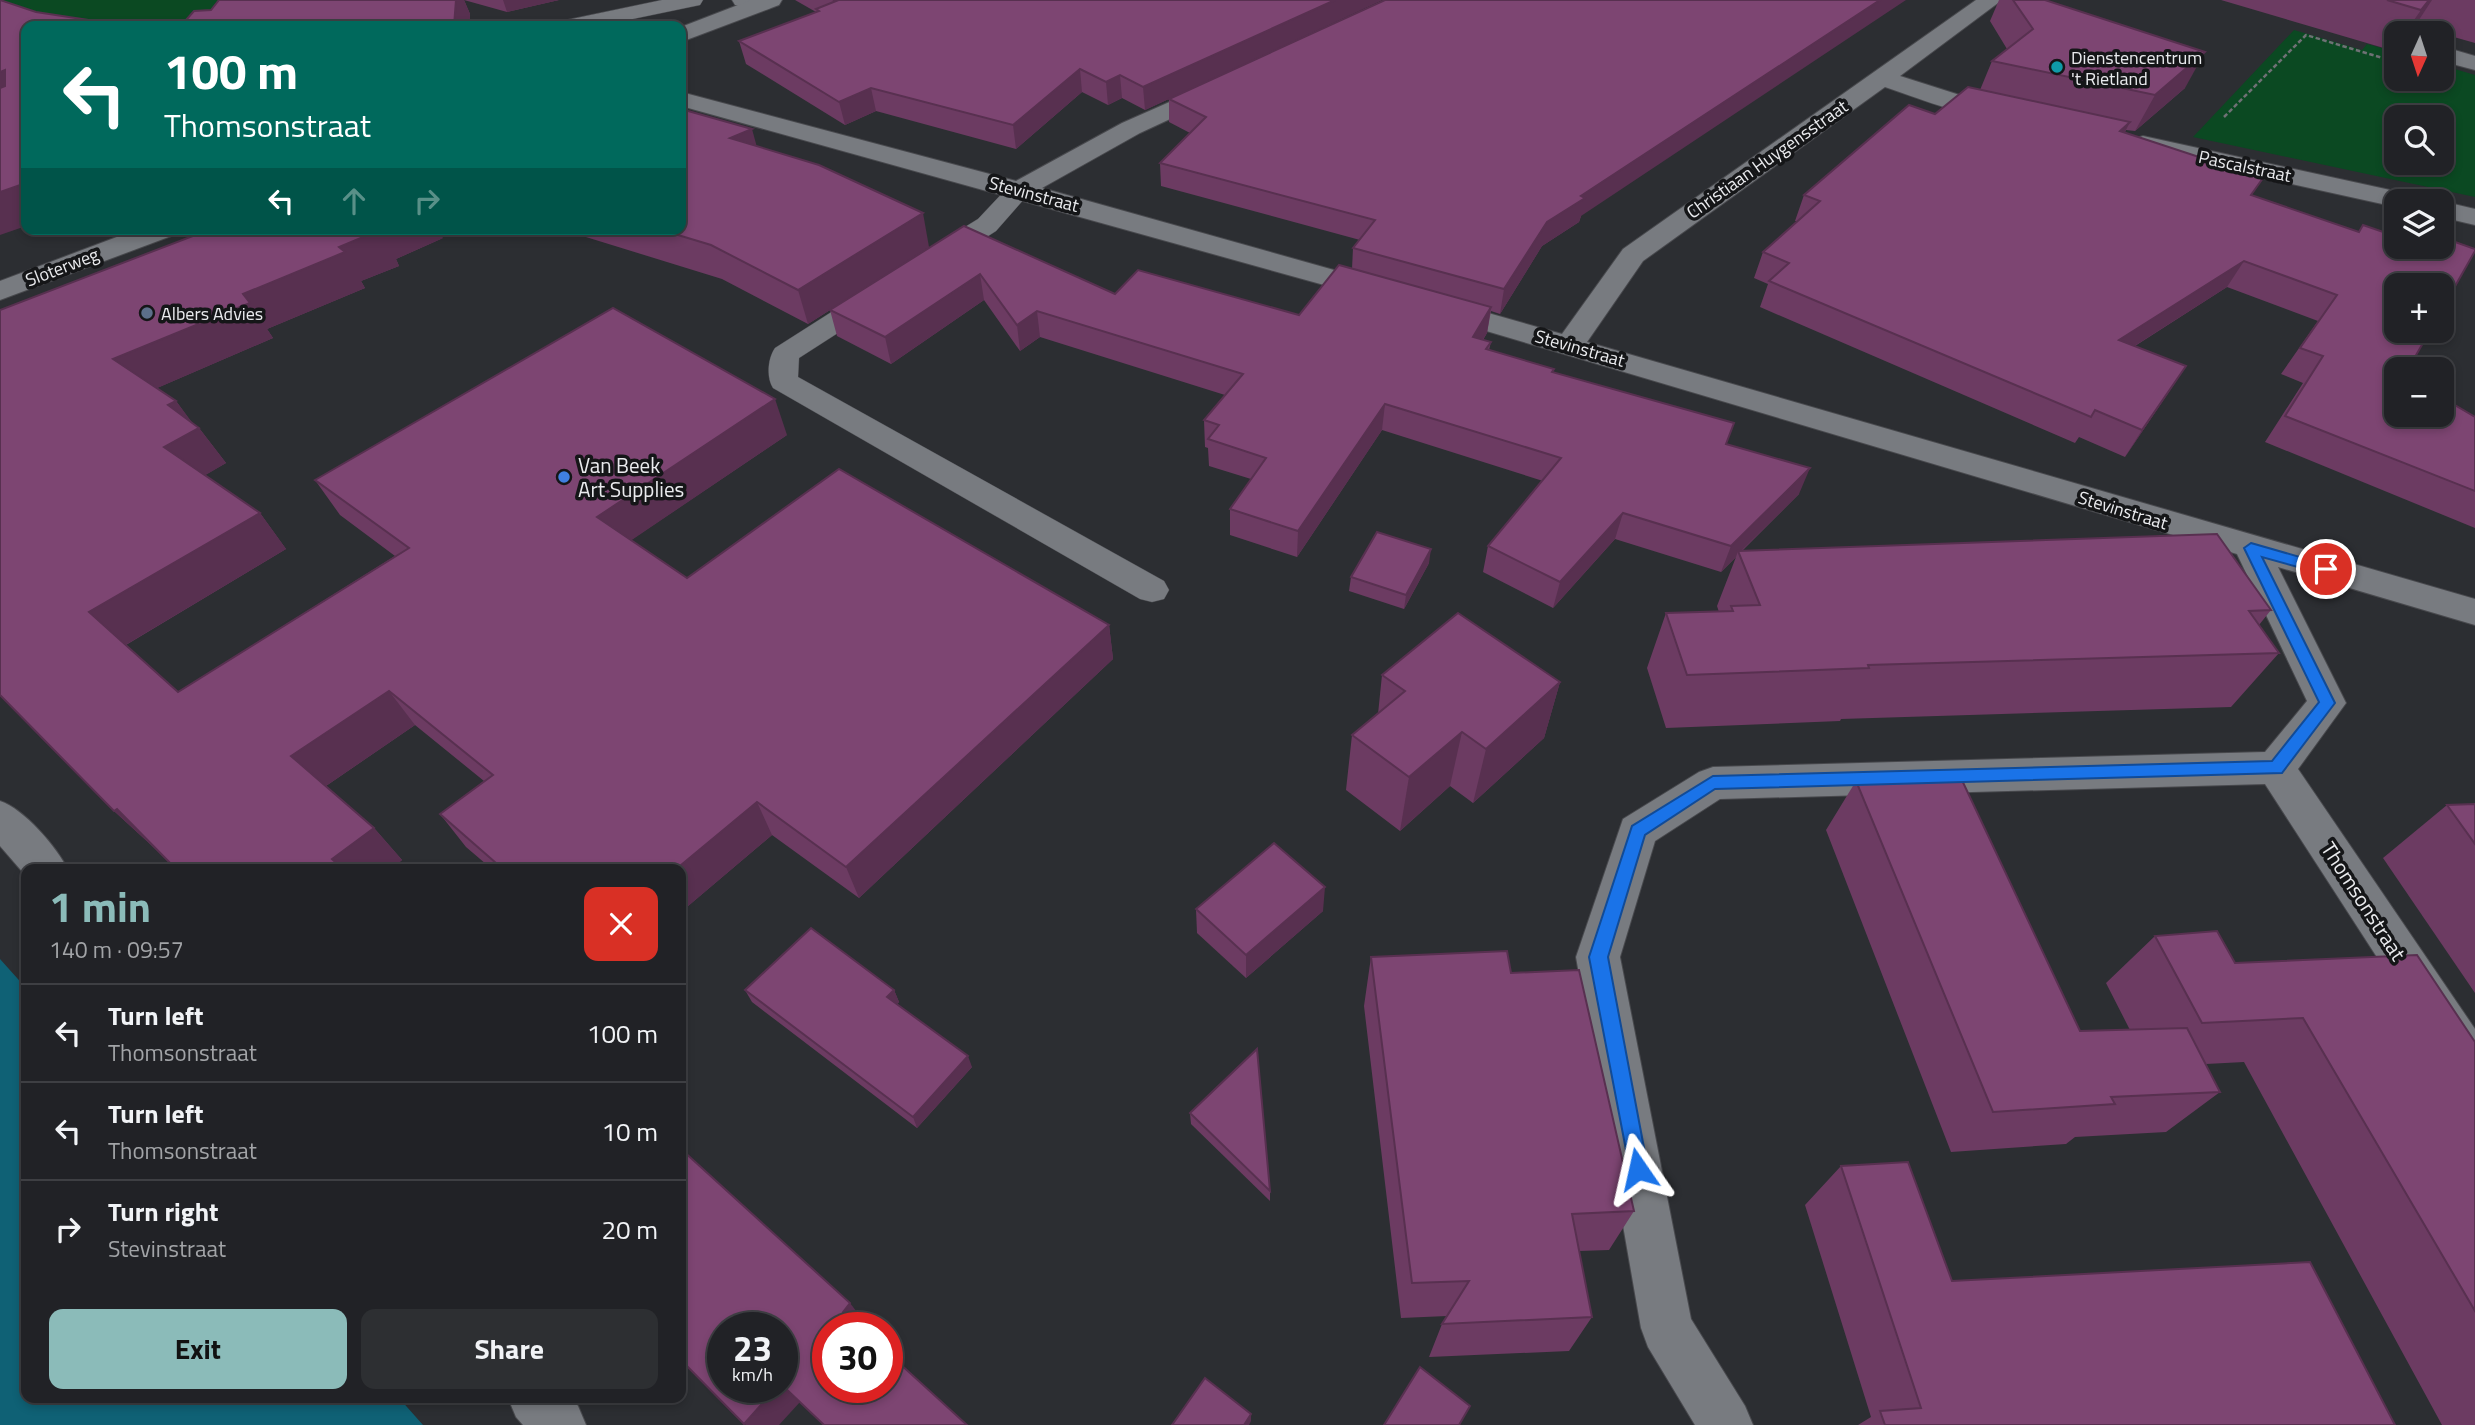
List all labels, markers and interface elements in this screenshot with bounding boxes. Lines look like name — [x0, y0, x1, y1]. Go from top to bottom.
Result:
north arrow — [2384, 21, 2454, 91]
map controls — [2384, 21, 2454, 427]
text: 100 m — [164, 33, 298, 108]
place label: Dienstencentrum 't Rietland — [2071, 44, 2202, 92]
icon: left — [49, 49, 140, 140]
marker: Dienstencentrum 't Rietland — [2049, 59, 2065, 75]
street label: Christiaan Huygensstraat — [1681, 93, 1854, 225]
text: Thomsonstraat — [164, 101, 371, 149]
button: search — [2384, 105, 2454, 175]
street label: Pascalstraat — [2196, 143, 2295, 189]
street label: Stevinstraat — [986, 169, 1083, 219]
icon: left — [262, 182, 300, 220]
icon: ahead — [335, 182, 373, 220]
icon: right — [408, 182, 446, 220]
button: layers — [2384, 189, 2454, 259]
street label: Sloterweg — [21, 241, 103, 293]
button: + — [2384, 273, 2454, 343]
place label: Albers Advies — [161, 300, 263, 327]
marker: Albers Advies — [139, 305, 155, 321]
street label: Stevinstraat — [1532, 322, 1629, 374]
button: − — [2384, 357, 2454, 427]
place label: Van Beek Art Supplies — [578, 449, 684, 505]
marker: Van Beek Art Supplies — [556, 469, 572, 485]
street label: Stevinstraat — [2075, 484, 2172, 537]
pin — [2296, 539, 2356, 599]
icon: arrive — [2307, 550, 2345, 588]
street label: Thomsonstraat — [2314, 835, 2415, 967]
text: 1 min — [49, 874, 151, 938]
button: close — [584, 887, 658, 961]
text: 140 m · 09:57 — [49, 932, 184, 967]
text: Turn left — [108, 996, 203, 1035]
icon: left — [49, 1014, 87, 1052]
text: 100 m — [587, 1014, 658, 1053]
text: Thomsonstraat — [108, 1035, 257, 1070]
text: Turn left — [108, 1094, 203, 1133]
icon: left — [49, 1112, 87, 1150]
text: 10 m — [601, 1112, 658, 1151]
position arrow — [1601, 1132, 1675, 1206]
text: Thomsonstraat — [108, 1133, 257, 1168]
text: Turn right — [108, 1192, 219, 1231]
icon: right — [49, 1210, 87, 1248]
text: 20 m — [601, 1210, 658, 1249]
text: Stevinstraat — [108, 1231, 226, 1266]
button: Exit — [49, 1309, 347, 1389]
button: Share — [361, 1309, 658, 1389]
speed limit sign: 30 — [812, 1312, 903, 1403]
text: 23 — [733, 1321, 772, 1375]
text: km/h — [732, 1361, 773, 1388]

